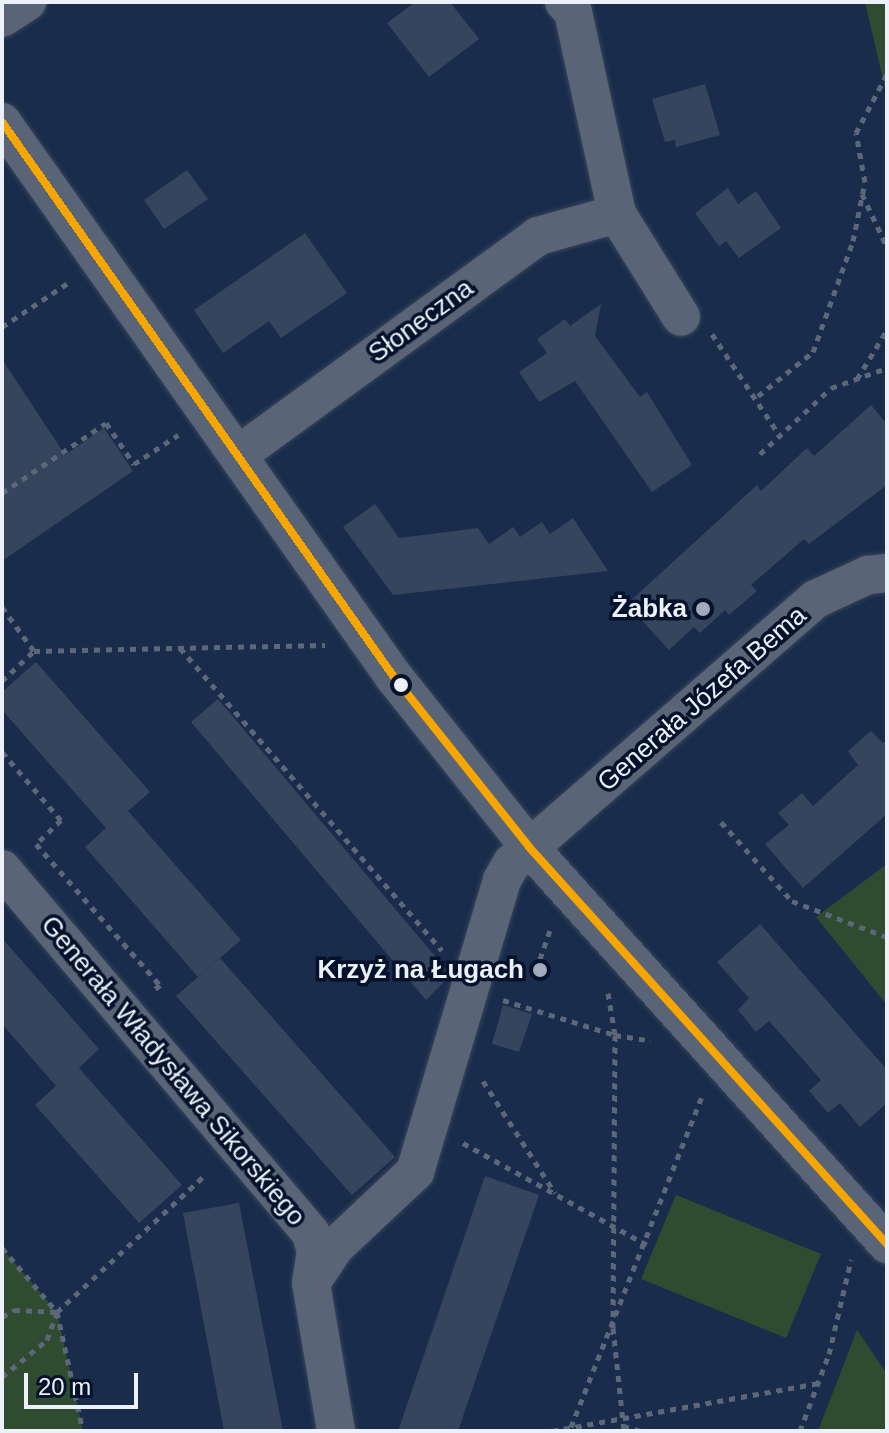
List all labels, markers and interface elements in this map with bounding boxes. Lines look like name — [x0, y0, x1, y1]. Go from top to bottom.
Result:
street label: Słoneczna — [363, 273, 479, 369]
place label: Żabka — [612, 593, 687, 625]
street label: Generała Józefa Bema — [591, 600, 813, 798]
marker: Żabka — [694, 600, 712, 618]
unlabelled marker — [393, 677, 409, 693]
street label: Generała Władysława Sikorskiego — [34, 910, 312, 1232]
place label: Krzyż na Ługach — [317, 954, 524, 986]
marker: Krzyż na Ługach — [531, 961, 549, 979]
scale bar — [28, 1357, 142, 1407]
text: 20 m — [38, 1373, 91, 1400]

